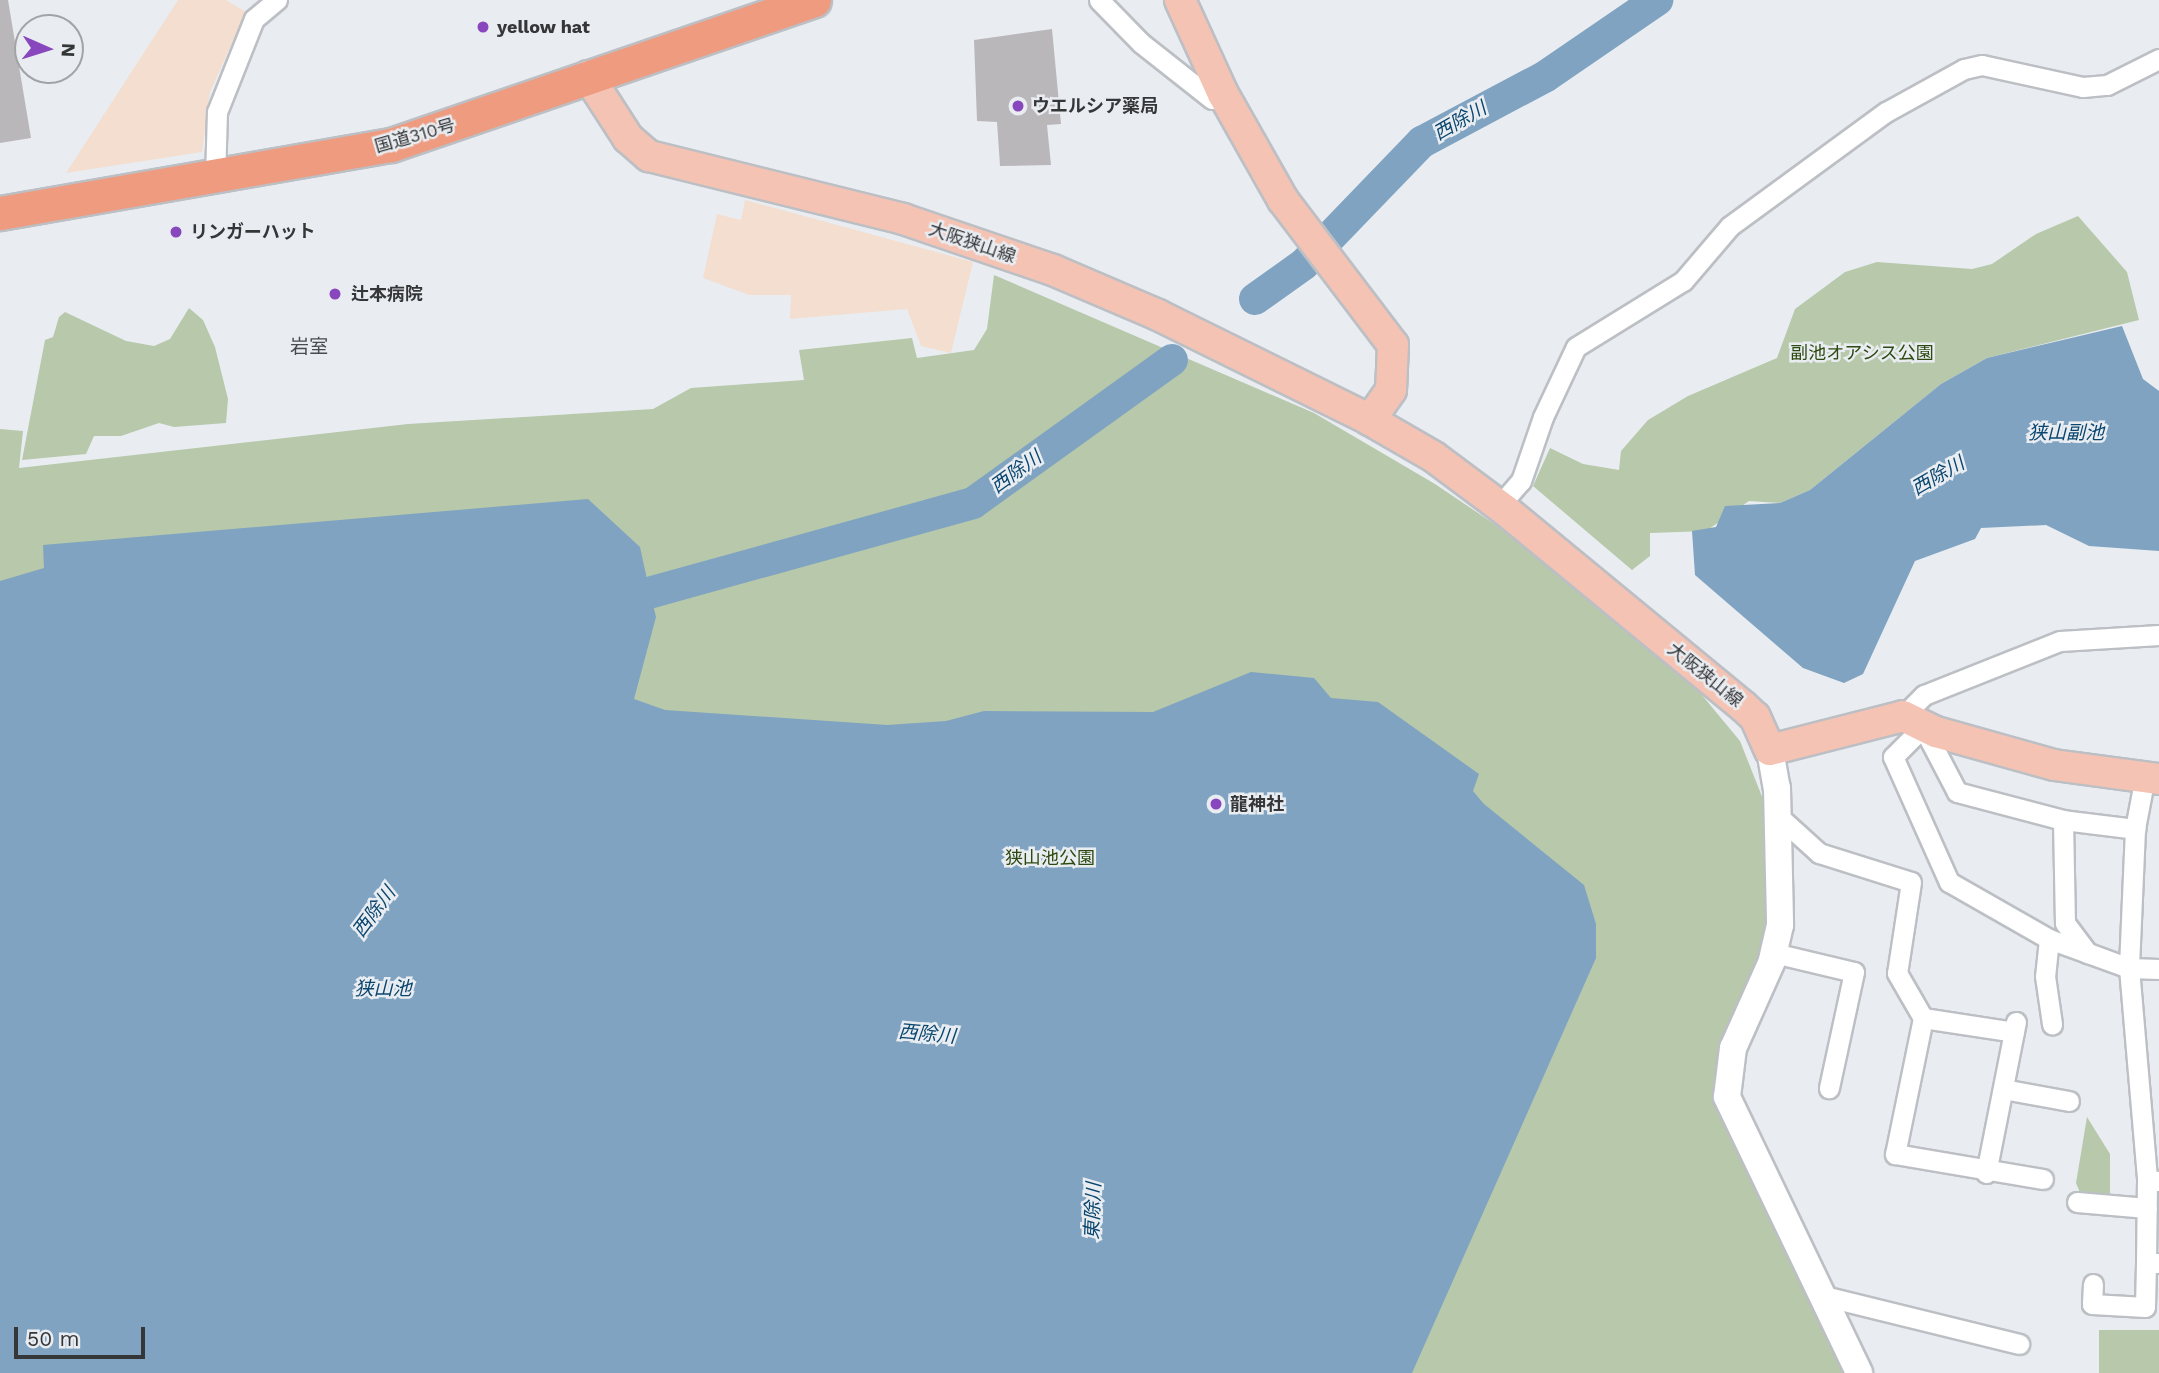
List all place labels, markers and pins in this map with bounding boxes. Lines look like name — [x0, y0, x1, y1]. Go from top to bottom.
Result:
place label: yellow hat — [497, 16, 590, 38]
marker: yellow hat — [475, 19, 491, 35]
place label: ウエルシア薬局 — [1032, 95, 1158, 117]
marker: ウエルシア薬局 — [1010, 98, 1026, 114]
place label: リンガーハット — [190, 221, 316, 243]
marker: リンガーハット — [168, 224, 184, 240]
place label: 辻本病院 — [351, 283, 423, 305]
marker: 辻本病院 — [325, 284, 345, 304]
place label: 龍神社 — [1230, 793, 1284, 815]
marker: 龍神社 — [1208, 796, 1224, 812]

